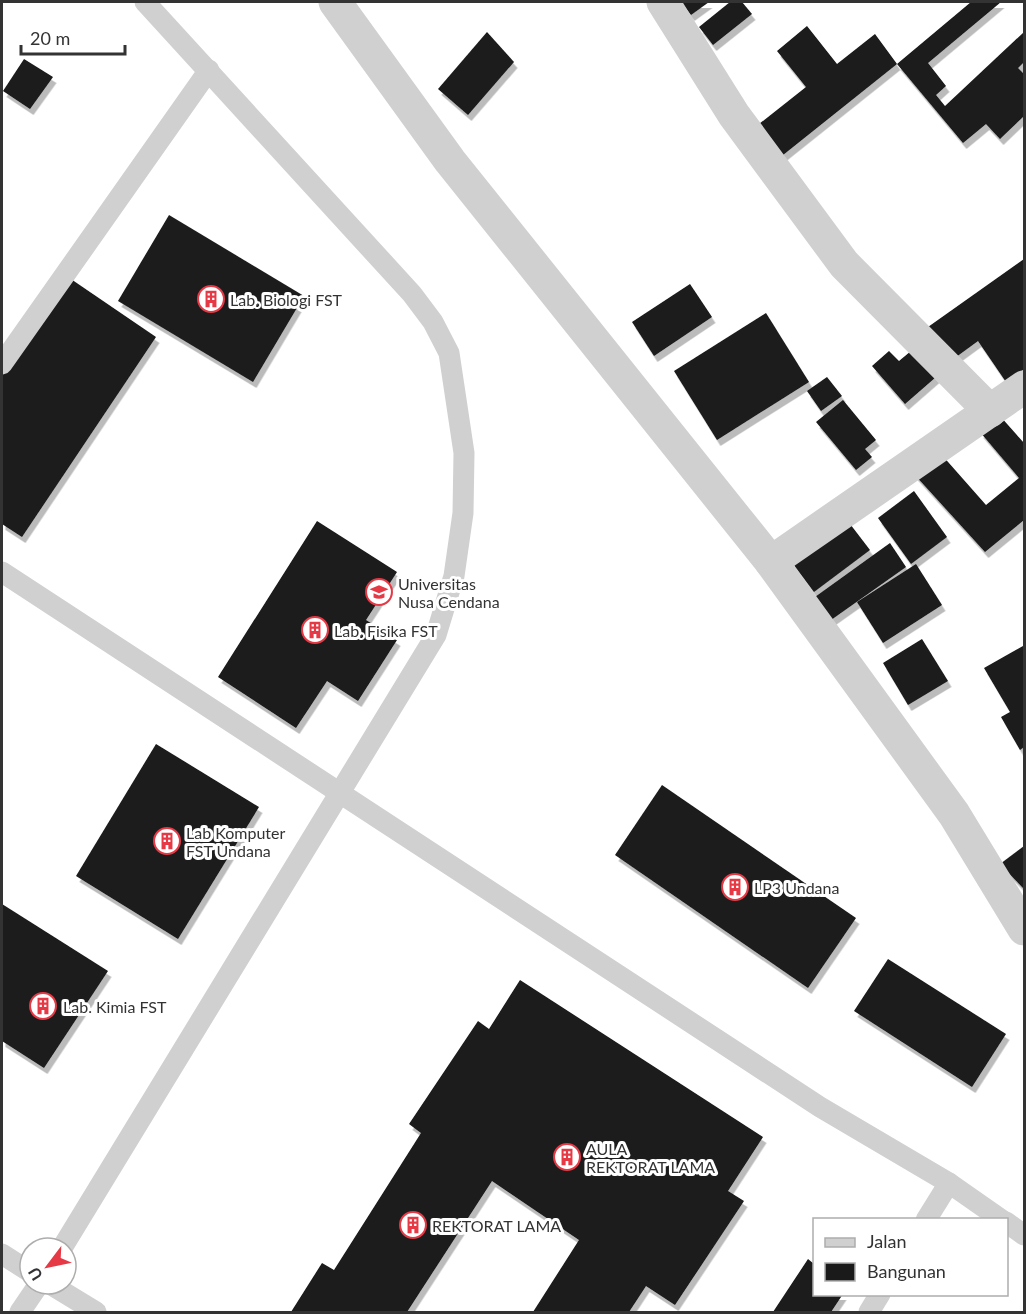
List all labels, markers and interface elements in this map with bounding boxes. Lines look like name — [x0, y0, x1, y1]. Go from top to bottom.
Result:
scale bar — [21, 18, 124, 56]
text: 20 m — [30, 27, 70, 49]
building icon: Lab. Biologi FST — [196, 284, 226, 314]
place label: Lab. Biologi FST — [230, 290, 343, 309]
place label: Universitas Nusa Cendana — [398, 574, 500, 611]
school or university icon: Universitas Nusa Cendana — [364, 577, 394, 607]
building icon: Lab. Fisika FST — [300, 615, 330, 645]
place label: Lab. Fisika FST — [334, 621, 438, 640]
place label: Lab Komputer FST Undana — [186, 823, 285, 860]
building icon: Lab Komputer FST Undana — [152, 826, 182, 856]
building icon: LP3 Undana — [720, 872, 750, 902]
place label: LP3 Undana — [754, 878, 839, 897]
building icon: Lab. Kimia FST — [28, 991, 58, 1021]
place label: Lab. Kimia FST — [63, 997, 167, 1016]
place label: AULA REKTORAT LAMA — [586, 1139, 715, 1176]
building icon: AULA REKTORAT LAMA — [552, 1142, 582, 1172]
building icon: REKTORAT LAMA — [398, 1210, 428, 1240]
place label: REKTORAT LAMA — [432, 1216, 561, 1235]
legend — [813, 1218, 1008, 1296]
text: Jalan — [867, 1230, 906, 1252]
north arrow — [18, 1236, 78, 1296]
text: Bangunan — [867, 1260, 946, 1282]
text: U — [24, 1264, 46, 1284]

